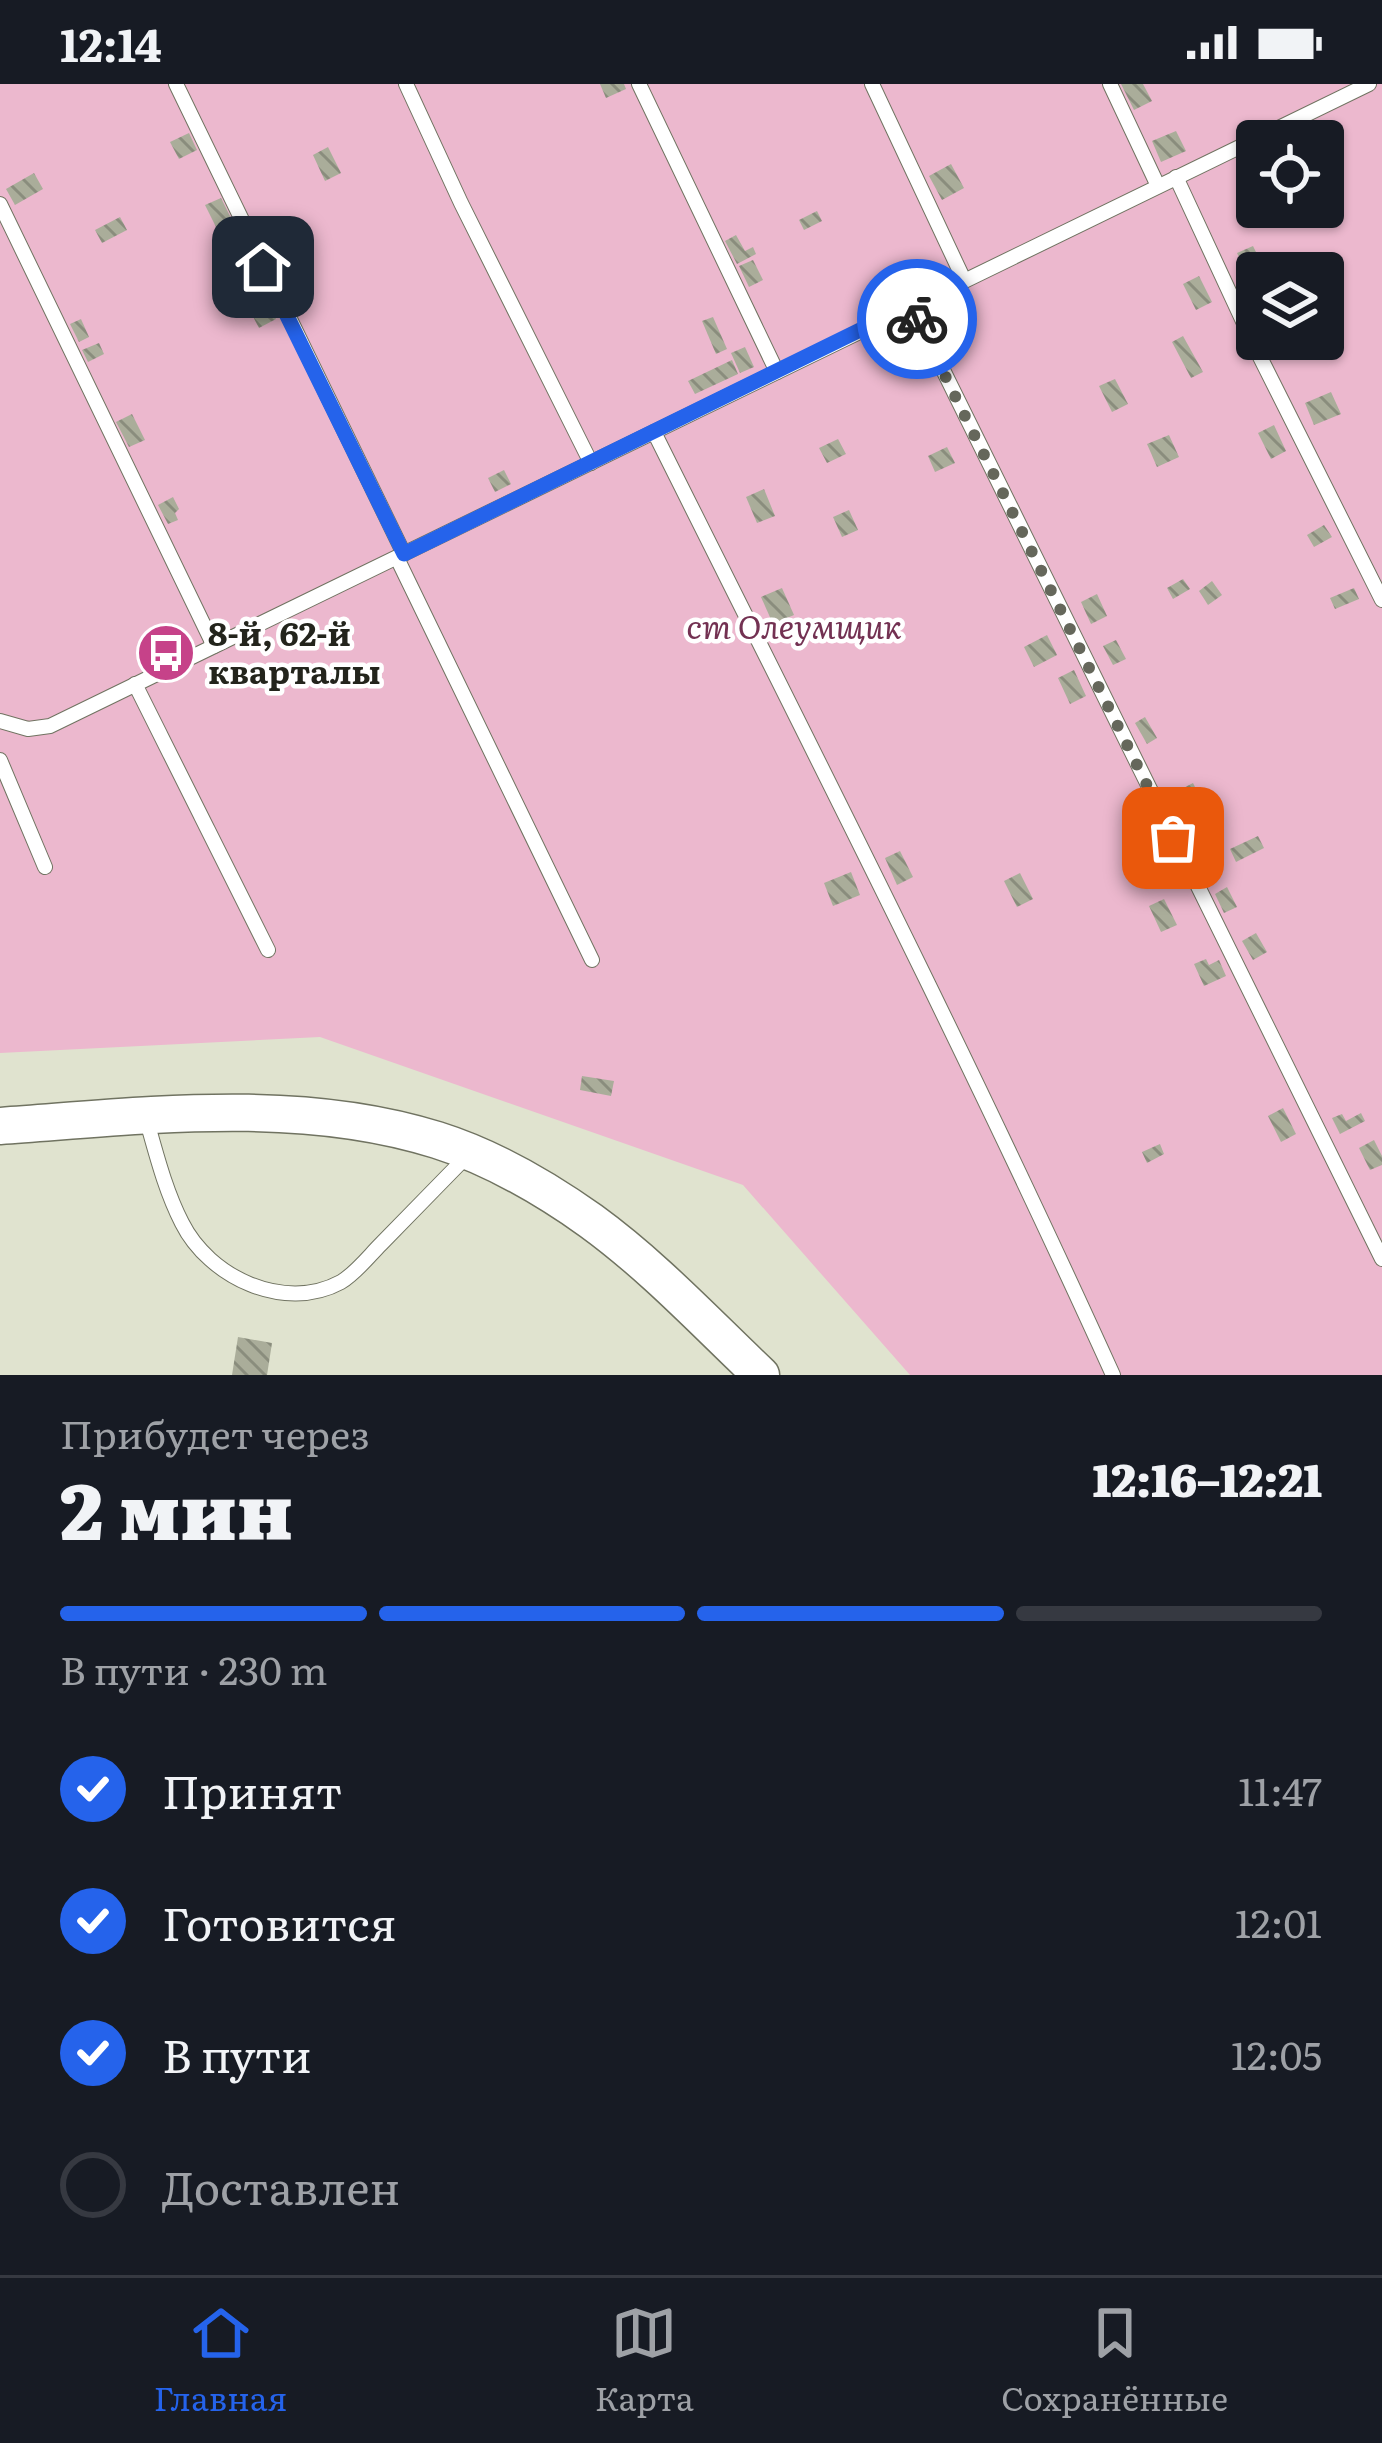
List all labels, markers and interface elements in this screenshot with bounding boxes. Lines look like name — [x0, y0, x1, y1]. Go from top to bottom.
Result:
text: 12:14 — [60, 9, 162, 76]
map controls — [1236, 120, 1344, 360]
button: locate — [1236, 120, 1344, 228]
pin — [212, 216, 314, 318]
icon: home — [230, 234, 296, 300]
button: layers — [1236, 252, 1344, 360]
courier — [857, 259, 977, 379]
icon: bike — [884, 286, 950, 352]
park label: ст Олеумщик — [686, 600, 902, 649]
place label: 8-й, 62-й кварталы — [208, 607, 381, 694]
bus stop icon: 8-й, 62-й кварталы — [135, 622, 197, 684]
pin — [1122, 787, 1224, 889]
icon: bag — [1140, 805, 1206, 871]
text: Прибудет через — [60, 1403, 370, 1461]
text: 12:16–12:21 — [1092, 1444, 1322, 1511]
text: 2 мин — [60, 1448, 293, 1564]
text: В пути · 230 m — [60, 1639, 328, 1697]
icon: check — [60, 1756, 126, 1822]
text: Принят — [162, 1756, 342, 1823]
text: 11:47 — [1238, 1760, 1322, 1818]
icon: check — [60, 1888, 126, 1954]
text: Готовится — [162, 1888, 397, 1955]
text: 12:01 — [1235, 1892, 1322, 1950]
icon: check — [60, 2020, 126, 2086]
text: В пути — [162, 2020, 312, 2087]
text: 12:05 — [1231, 2024, 1322, 2082]
text: Доставлен — [162, 2152, 400, 2219]
tab: Главная — [154, 2300, 287, 2421]
tab: Карта — [595, 2300, 694, 2421]
tab: Сохранённые — [1001, 2300, 1228, 2421]

